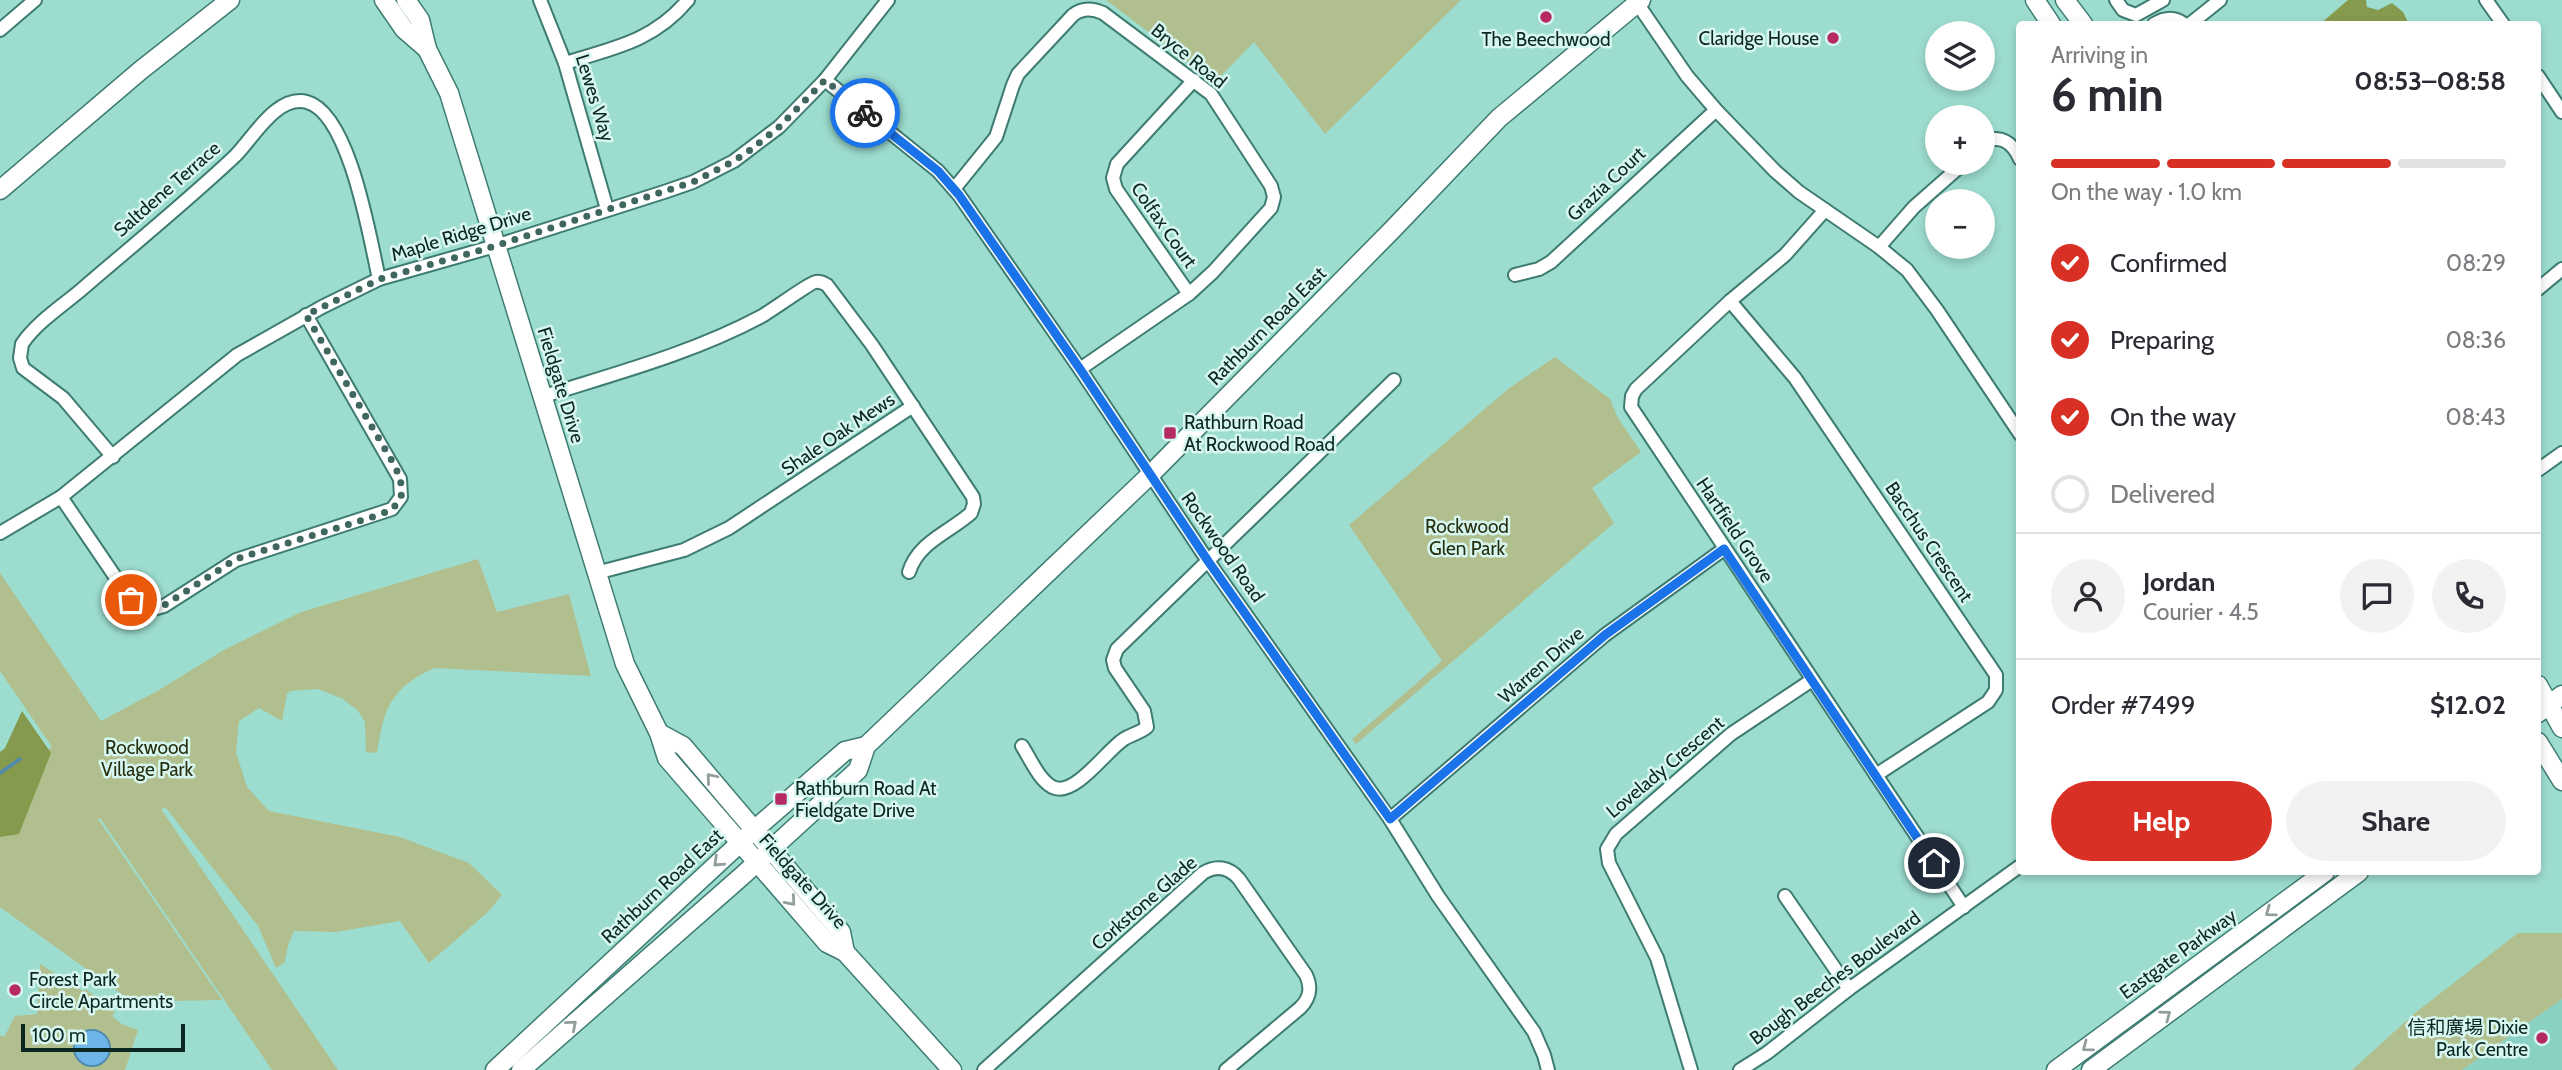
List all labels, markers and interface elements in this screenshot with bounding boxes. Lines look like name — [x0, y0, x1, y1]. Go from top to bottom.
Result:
marker: The Beechwood — [1538, 9, 1554, 25]
street label: Bryce Road — [1147, 19, 1231, 93]
map controls — [1925, 21, 1995, 259]
button: layers — [1925, 21, 1995, 91]
place label: Claridge House — [1699, 27, 1819, 50]
place label: The Beechwood — [1481, 28, 1611, 51]
marker: Claridge House — [1825, 30, 1841, 46]
text: Arriving in — [2051, 41, 2148, 69]
street label: Lewes Way — [571, 52, 619, 145]
text: 08:53–08:58 — [2354, 65, 2506, 97]
text: 6 min — [2051, 67, 2164, 123]
courier — [830, 78, 900, 148]
icon: bike — [846, 94, 884, 132]
button: + — [1925, 105, 1995, 175]
street label: Saltdene Terrace — [109, 136, 225, 241]
street label: Grazia Court — [1562, 142, 1650, 226]
street label: Colfax Court — [1126, 178, 1202, 273]
text: On the way · 1.0 km — [2051, 178, 2242, 206]
button: − — [1925, 189, 1995, 259]
street label: Maple Ridge Drive — [388, 202, 534, 266]
icon: check — [2051, 244, 2089, 282]
text: Confirmed — [2110, 247, 2227, 279]
text: 08:29 — [2446, 249, 2506, 277]
street label: Rathburn Road East — [1203, 262, 1331, 390]
icon: check — [2051, 321, 2089, 359]
street label: Fieldgate Drive — [532, 324, 590, 446]
text: Preparing — [2110, 324, 2214, 356]
text: 08:36 — [2446, 326, 2506, 354]
street label: Shale Oak Mews — [777, 388, 899, 480]
icon: check — [2051, 398, 2089, 436]
text: On the way — [2110, 401, 2236, 433]
text: 08:43 — [2445, 403, 2506, 431]
place label: Rathburn Road At Rockwood Road — [1184, 411, 1335, 456]
marker: Rathburn Road At Rockwood Road — [1162, 425, 1178, 441]
street label: Hartfield Grove — [1691, 473, 1779, 587]
street label: Bacchus Crescent — [1880, 478, 1978, 607]
text: Delivered — [2110, 478, 2215, 510]
street label: Rockwood Road — [1176, 487, 1270, 607]
park label: Rockwood Glen Park — [1425, 515, 1509, 560]
button: person — [2051, 559, 2125, 633]
button: chat — [2340, 559, 2414, 633]
button: phone — [2432, 559, 2506, 633]
text: Jordan — [2143, 566, 2215, 598]
pin — [101, 570, 161, 630]
icon: bag — [112, 581, 150, 619]
text: Courier · 4.5 — [2143, 598, 2259, 626]
street label: Warren Drive — [1494, 622, 1588, 708]
text: Order #7499 — [2051, 689, 2196, 721]
text: $12.02 — [2430, 689, 2506, 721]
street label: Lovelady Crescent — [1601, 711, 1729, 823]
park label: Rockwood Village Park — [101, 736, 194, 781]
one-way arrow — [707, 774, 719, 787]
place label: Rathburn Road At Fieldgate Drive — [795, 777, 937, 822]
button: Help — [2051, 781, 2272, 861]
button: Share — [2286, 781, 2506, 861]
marker: Rathburn Road At Fieldgate Drive — [773, 791, 789, 807]
street label: Rathburn Road East — [596, 823, 728, 948]
street label: Fieldgate Drive — [754, 829, 852, 933]
pin — [1904, 833, 1964, 893]
icon: home — [1915, 844, 1953, 882]
street label: Corkstone Glade — [1087, 851, 1202, 955]
one-way arrow — [713, 854, 726, 867]
one-way arrow — [783, 893, 795, 906]
street label: Eastgate Parkway — [2115, 904, 2241, 1004]
one-way arrow — [2265, 904, 2278, 916]
street label: Bough Beeches Boulevard — [1745, 906, 1925, 1050]
place label: Forest Park Circle Apartments — [29, 968, 173, 1013]
marker: Forest Park Circle Apartments — [7, 982, 23, 998]
one-way arrow — [2158, 1010, 2171, 1023]
place label: 信和廣場 Dixie Park Centre — [2407, 1016, 2528, 1061]
scale bar — [21, 1021, 186, 1053]
one-way arrow — [564, 1021, 577, 1033]
text: 100 m — [32, 1024, 86, 1047]
marker: 信和廣場 Dixie Park Centre — [2534, 1030, 2550, 1046]
one-way arrow — [2082, 1039, 2094, 1051]

